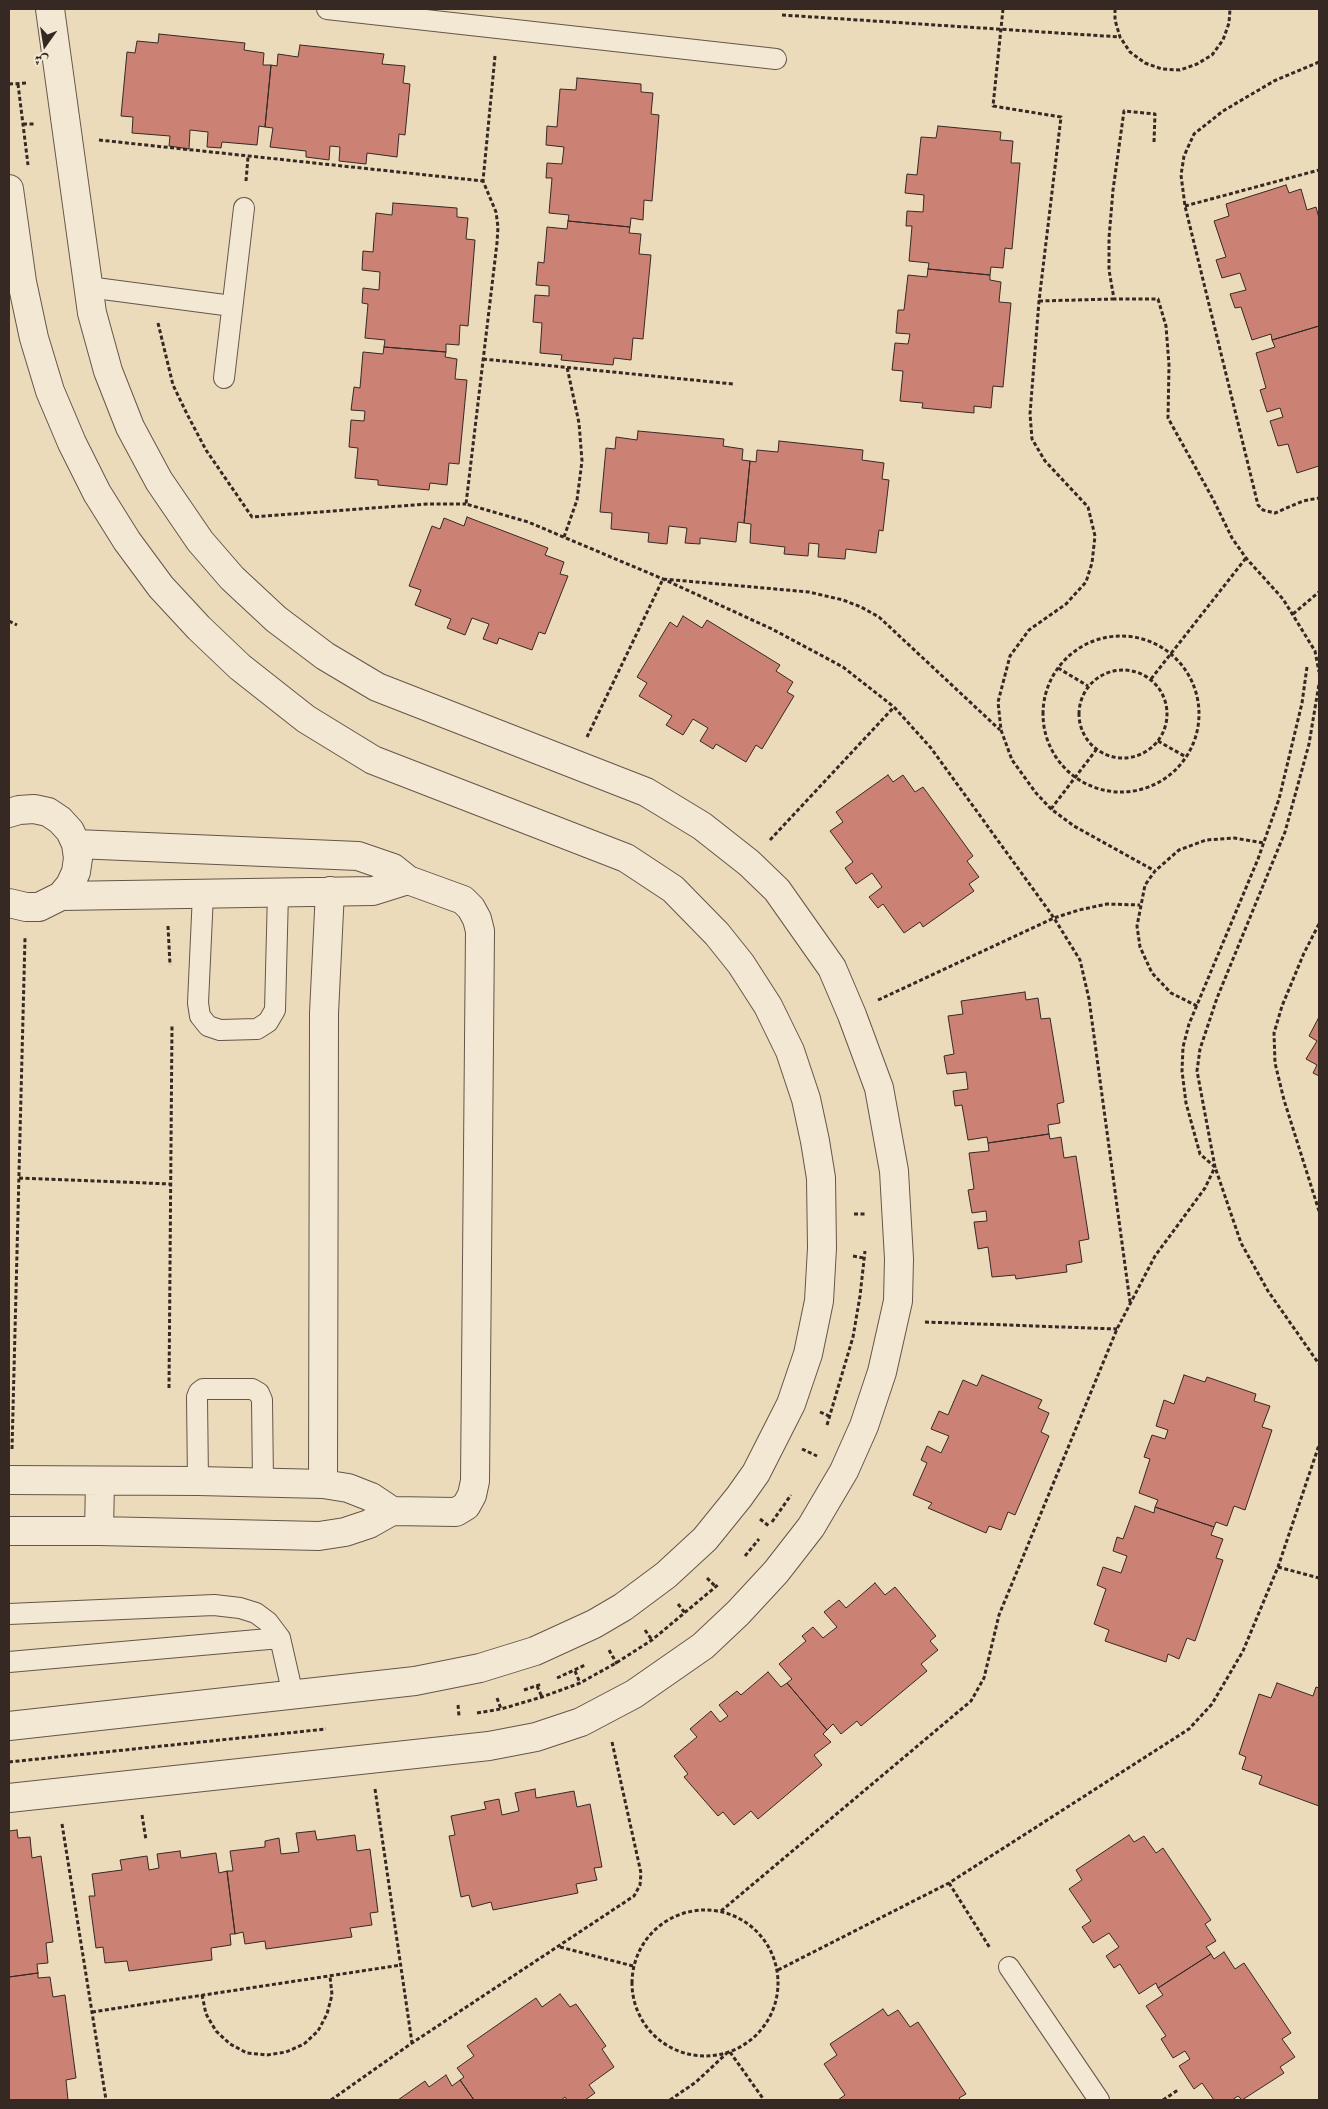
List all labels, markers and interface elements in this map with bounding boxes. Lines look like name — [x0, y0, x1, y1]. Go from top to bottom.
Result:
north arrow — [20, 20, 70, 70]
text: ش — [33, 50, 50, 70]

